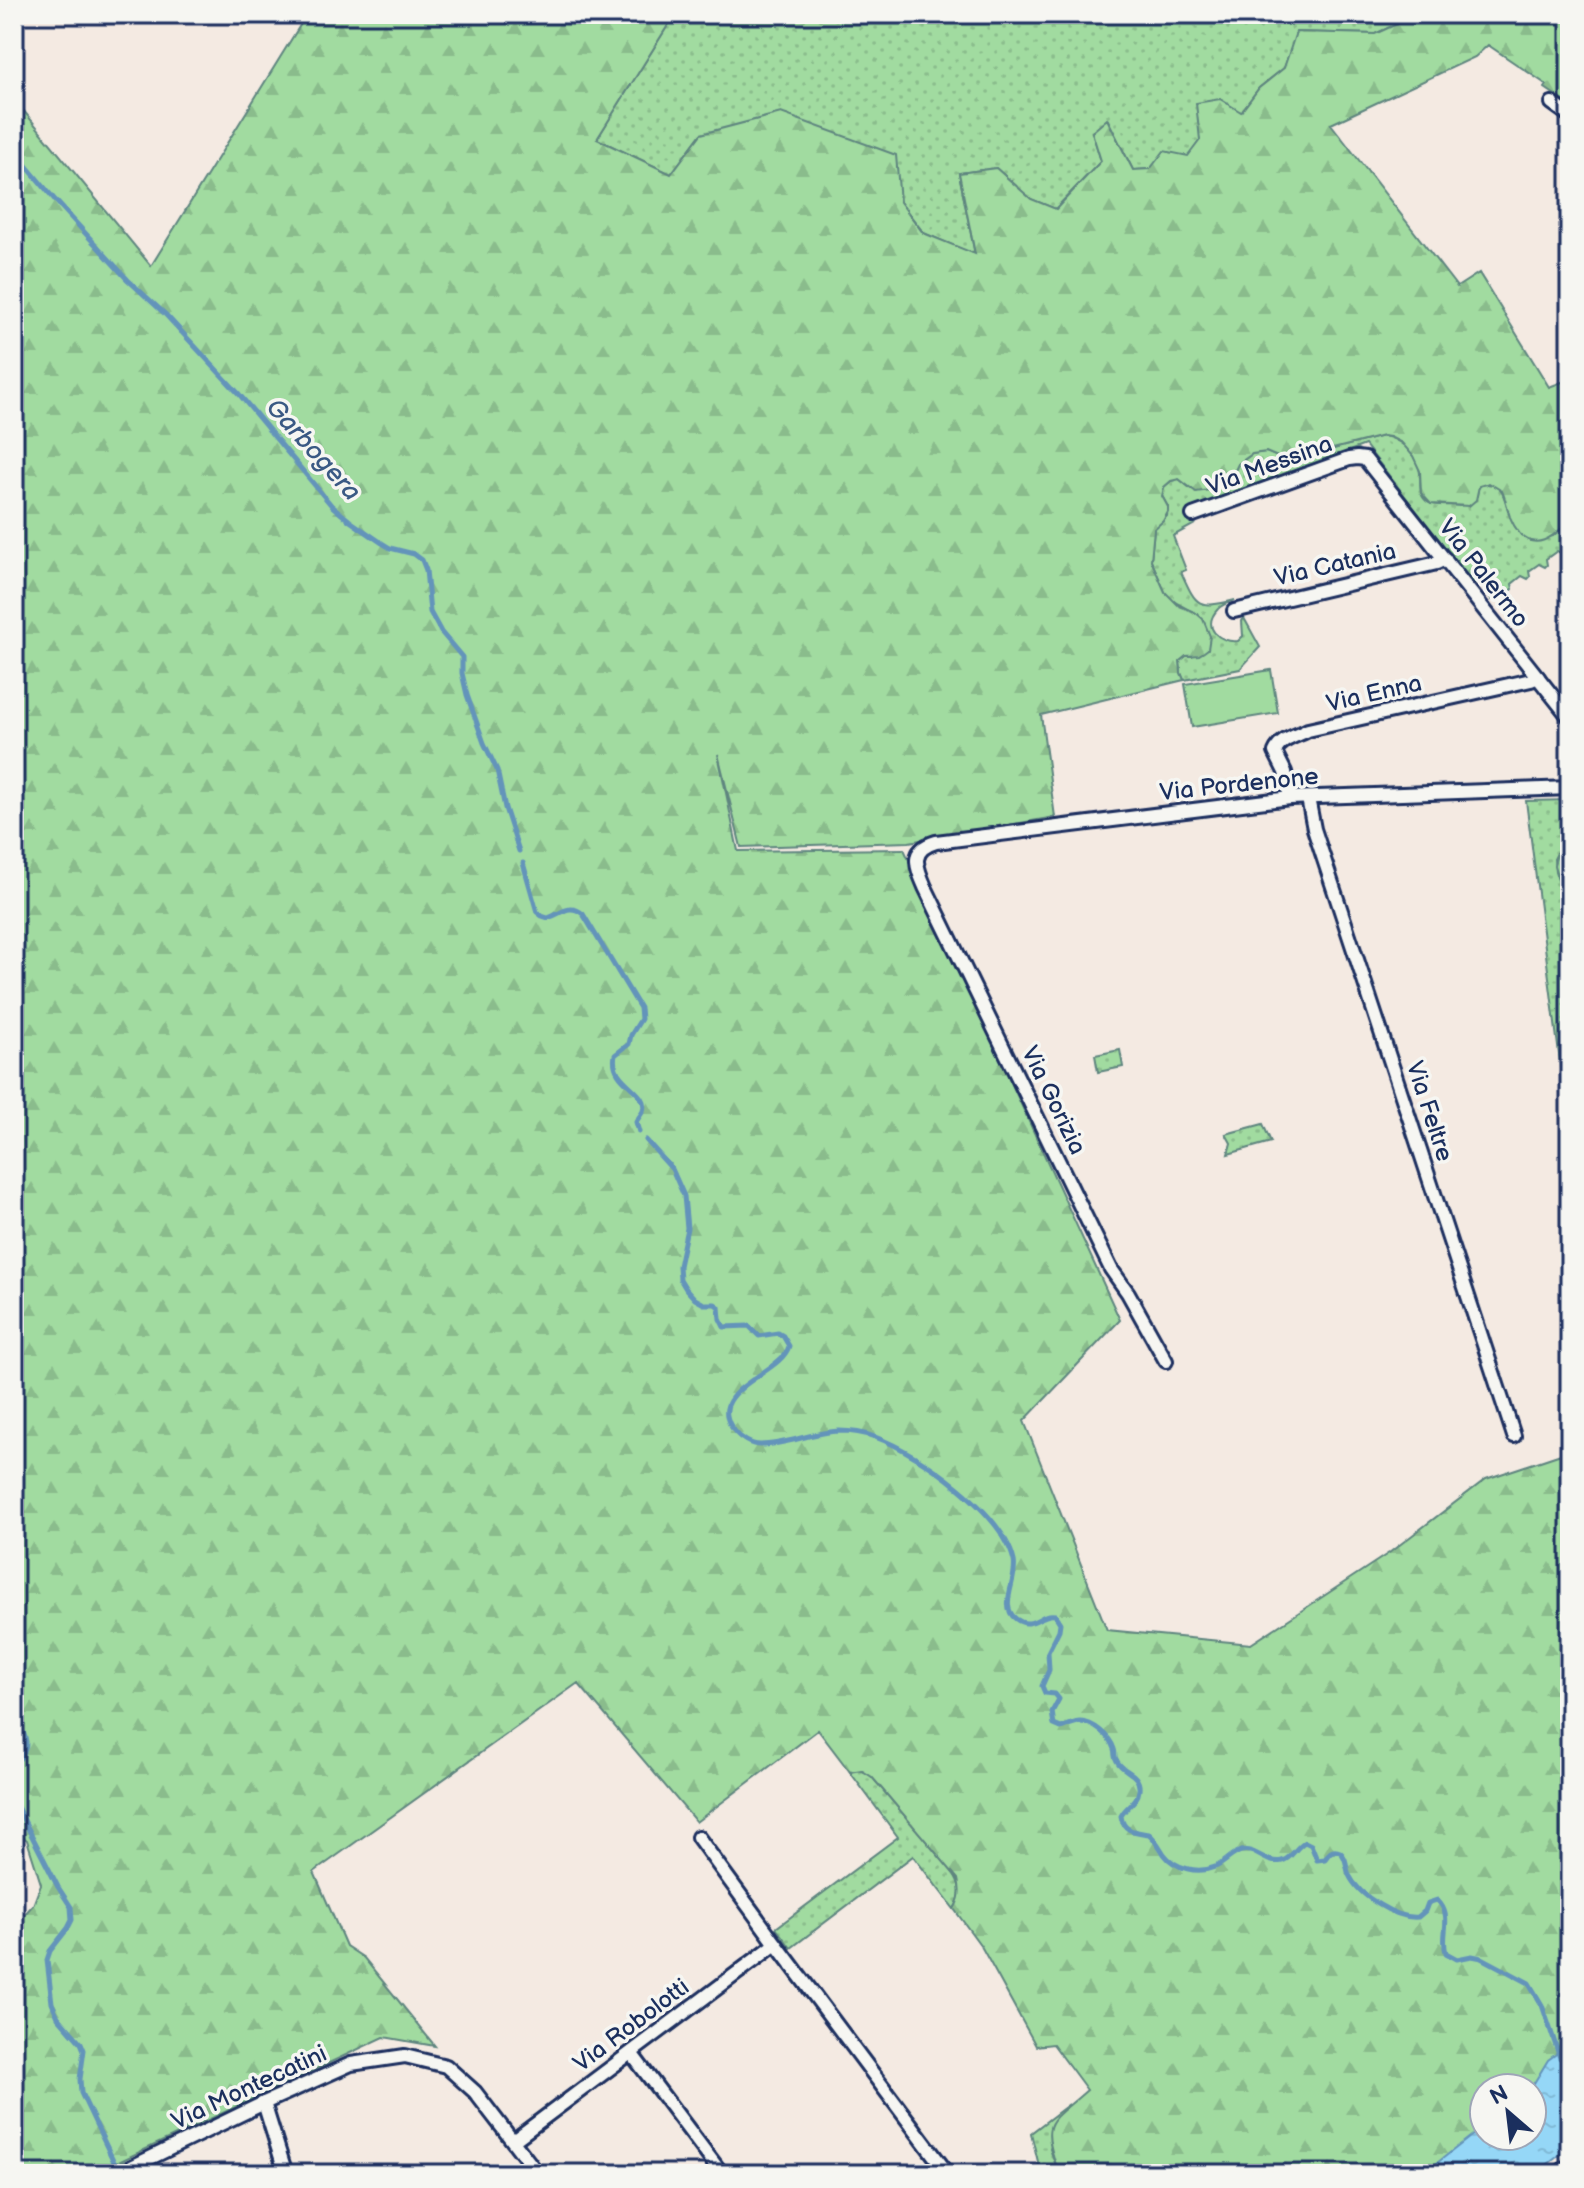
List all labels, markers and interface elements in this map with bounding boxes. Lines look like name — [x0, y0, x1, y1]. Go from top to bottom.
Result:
water label: Garbogera — [259, 392, 367, 508]
street label: Via Messina — [1202, 429, 1336, 502]
street label: Via Palermo — [1432, 513, 1535, 633]
street label: Via Catania — [1271, 536, 1399, 593]
street label: Via Enna — [1324, 668, 1425, 719]
street label: Via Pordenone — [1158, 762, 1320, 807]
street label: Via Gorizia — [1015, 1041, 1092, 1159]
street label: Via Feltre — [1400, 1057, 1459, 1165]
street label: Via Robolotti — [568, 1973, 695, 2078]
street label: Via Montecatini — [167, 2039, 331, 2136]
north arrow — [1468, 2072, 1548, 2152]
text: N — [1486, 2080, 1513, 2111]

